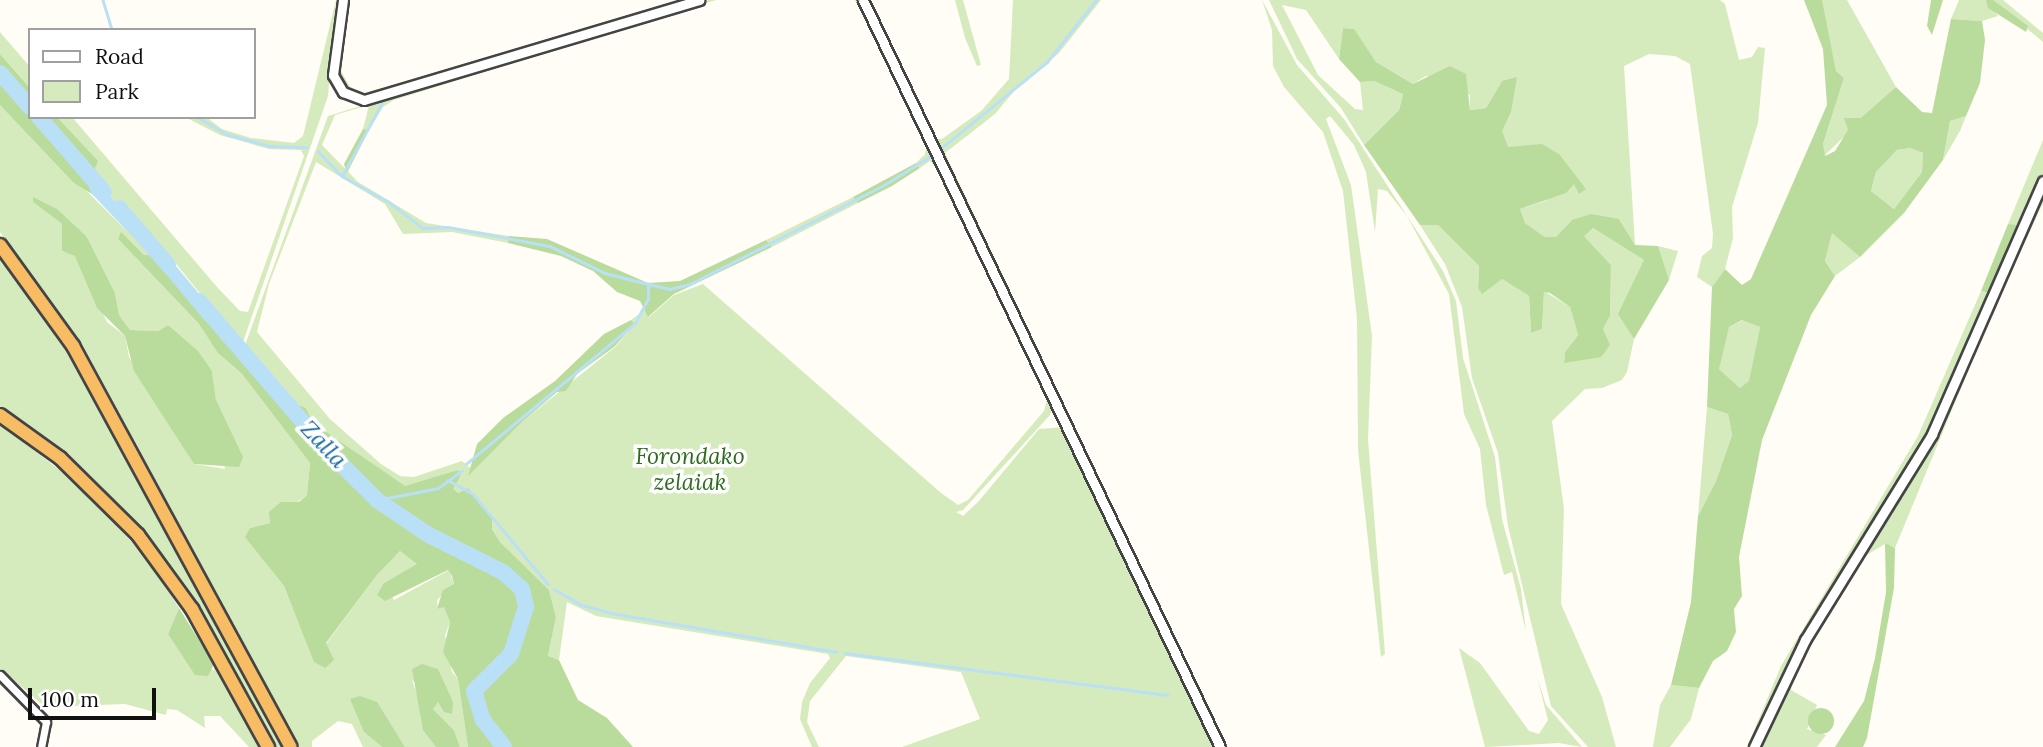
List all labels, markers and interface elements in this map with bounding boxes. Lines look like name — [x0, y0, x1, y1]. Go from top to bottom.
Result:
legend — [28, 28, 256, 119]
text: Road — [95, 43, 144, 70]
text: Park — [95, 78, 139, 105]
water label: Zalla — [295, 414, 353, 474]
park label: Forondako zelaiak — [635, 442, 745, 496]
scale bar — [32, 674, 159, 718]
text: 100 m — [41, 686, 99, 713]

